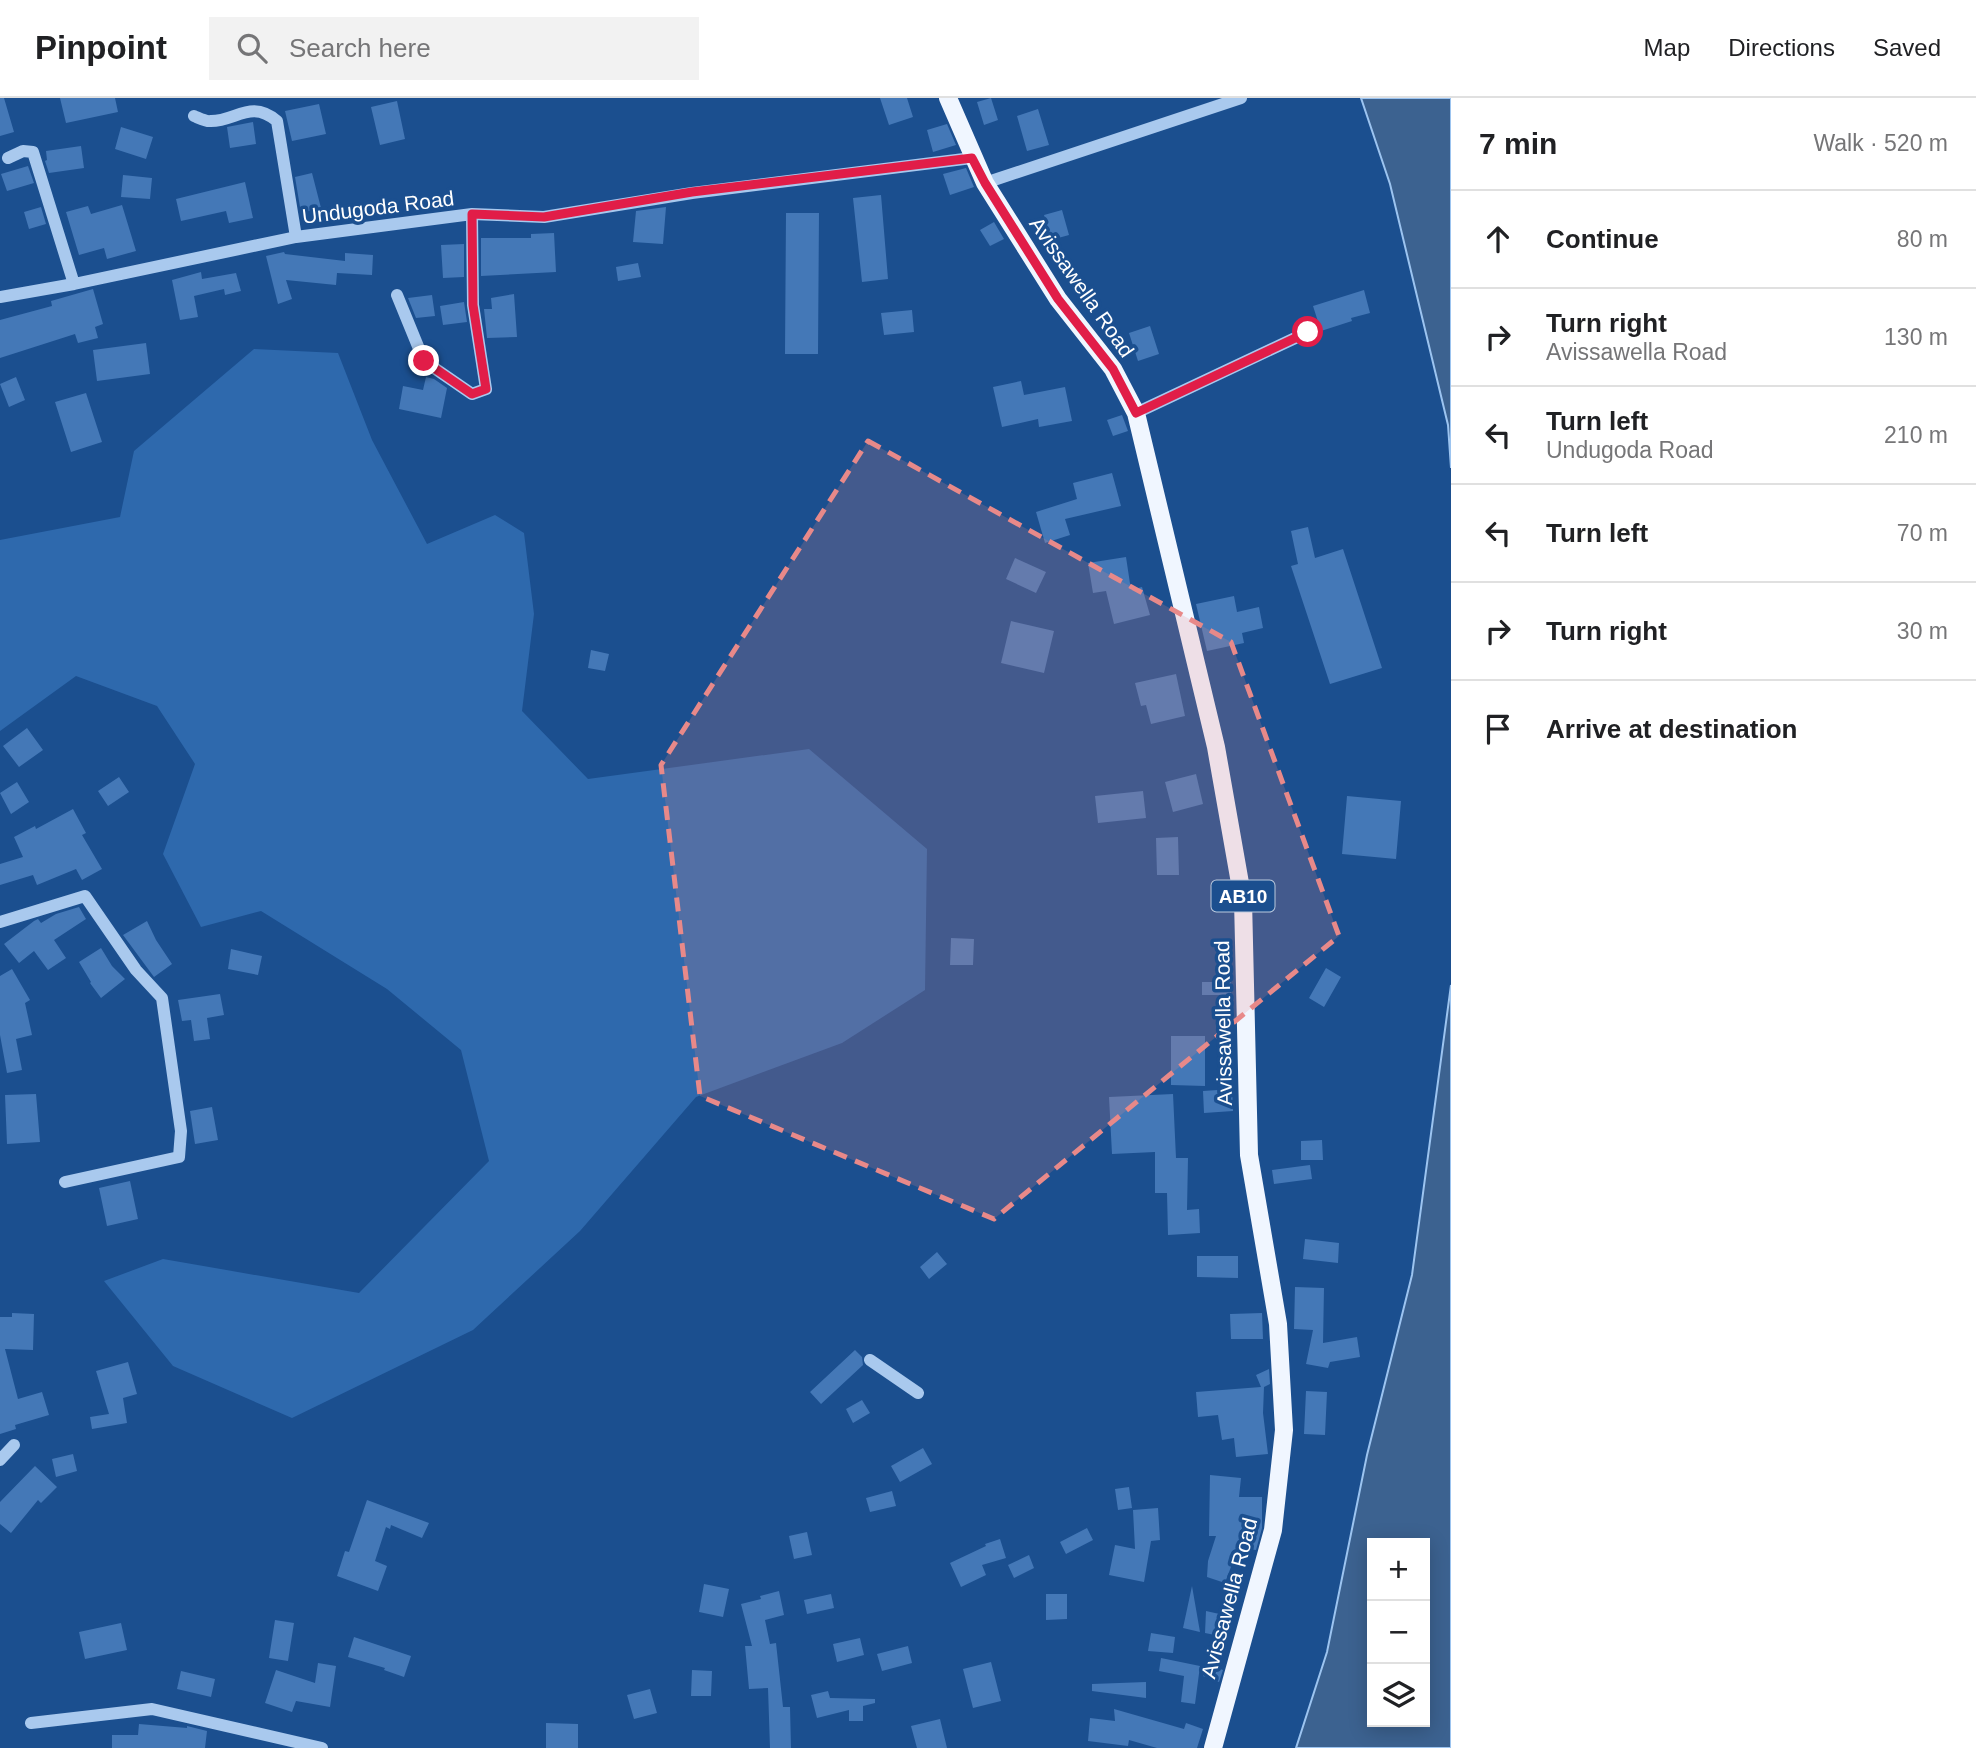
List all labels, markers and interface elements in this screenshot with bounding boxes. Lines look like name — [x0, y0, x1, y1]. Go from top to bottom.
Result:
search box — [209, 17, 699, 80]
text: Pinpoint — [35, 29, 167, 66]
icon: search — [233, 29, 271, 67]
text: Search here — [289, 33, 431, 63]
text: Map — [1644, 34, 1690, 61]
text: Directions — [1728, 34, 1835, 61]
text: Saved — [1873, 34, 1941, 61]
text: 7 min — [1479, 127, 1557, 160]
text: Walk · 520 m — [1813, 130, 1948, 156]
street label: Undugoda Road — [301, 186, 455, 228]
street label: Avissawella Road — [1025, 213, 1139, 361]
icon: ahead — [1479, 220, 1517, 258]
text: Continue — [1546, 224, 1659, 254]
text: 80 m — [1897, 226, 1948, 252]
text: Turn right — [1546, 308, 1667, 338]
route start — [1292, 316, 1323, 347]
icon: right — [1479, 318, 1517, 356]
text: 130 m — [1884, 324, 1948, 350]
text: Avissawella Road — [1546, 339, 1727, 365]
route end — [408, 345, 439, 376]
text: Turn left — [1546, 406, 1648, 436]
icon: left — [1479, 416, 1517, 454]
text: 210 m — [1884, 422, 1948, 448]
text: Undugoda Road — [1546, 437, 1714, 463]
icon: left — [1479, 514, 1517, 552]
text: Turn left — [1546, 518, 1648, 548]
text: 70 m — [1897, 520, 1948, 546]
icon: right — [1479, 612, 1517, 650]
text: Turn right — [1546, 616, 1667, 646]
text: 30 m — [1897, 618, 1948, 644]
icon: arrive — [1479, 710, 1517, 748]
text: Arrive at destination — [1546, 714, 1797, 744]
road number: AB10 — [1212, 880, 1274, 912]
street label: Avissawella Road — [1210, 940, 1236, 1106]
street label: Avissawella Road — [1196, 1515, 1262, 1681]
map controls — [1367, 1538, 1430, 1727]
button: + — [1367, 1538, 1430, 1601]
button: − — [1367, 1601, 1430, 1664]
button: layers — [1367, 1664, 1430, 1727]

